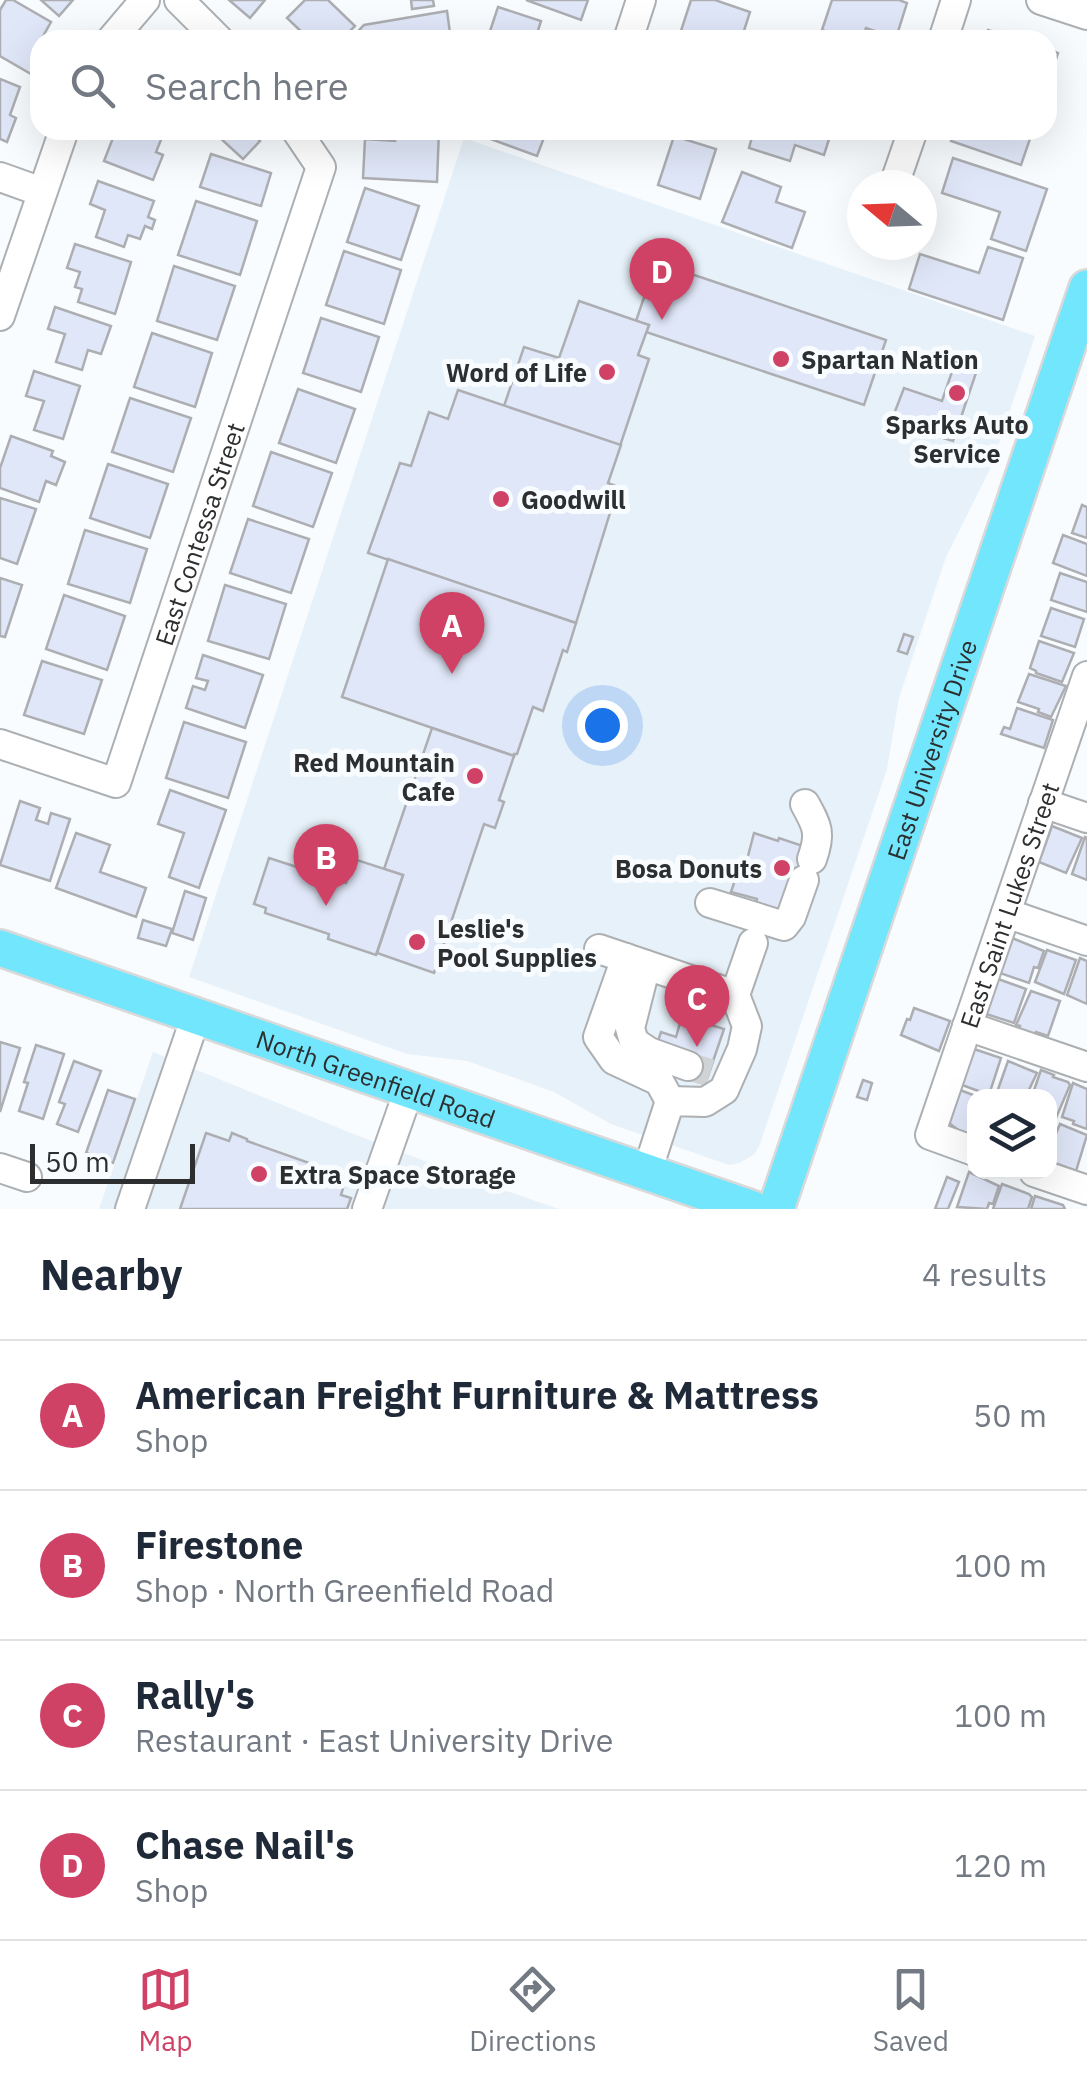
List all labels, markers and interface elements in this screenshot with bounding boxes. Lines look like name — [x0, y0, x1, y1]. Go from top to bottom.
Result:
search box — [30, 30, 1057, 140]
icon: search — [65, 58, 120, 113]
text: Search here — [145, 61, 349, 110]
north arrow — [847, 170, 937, 260]
pin: D — [630, 238, 694, 320]
place label: Spartan Nation — [801, 343, 979, 376]
marker: Spartan Nation — [770, 348, 792, 370]
place label: Word of Life — [446, 356, 587, 389]
marker: Word of Life — [596, 361, 618, 383]
marker: Sparks Auto Service — [946, 382, 968, 404]
place label: Sparks Auto Service — [885, 408, 1029, 470]
street label: East Contessa Street — [146, 418, 251, 650]
place label: Goodwill — [521, 483, 626, 516]
marker: Goodwill — [490, 488, 512, 510]
pin: A — [420, 592, 484, 674]
street label: East University Drive — [879, 635, 984, 864]
your location — [577, 700, 628, 751]
place label: Red Mountain Cafe — [293, 746, 455, 808]
marker: Red Mountain Cafe — [464, 765, 486, 787]
street label: East Saint Lukes Street — [951, 778, 1066, 1032]
pin: B — [294, 824, 358, 906]
place label: Bosa Donuts — [615, 852, 762, 885]
marker: Bosa Donuts — [771, 857, 793, 879]
place label: Leslie's Pool Supplies — [437, 912, 597, 974]
marker: Leslie's Pool Supplies — [406, 931, 428, 953]
pin: C — [664, 964, 730, 1047]
street label: North Greenfield Road — [252, 1022, 500, 1135]
map controls — [967, 1089, 1057, 1179]
button: layers — [967, 1089, 1057, 1179]
scale bar — [30, 1139, 195, 1184]
text: 50 m — [45, 1143, 110, 1180]
place label: Extra Space Storage — [279, 1158, 516, 1191]
marker: Extra Space Storage — [248, 1163, 270, 1185]
text: Nearby — [40, 1247, 182, 1302]
text: 4 results — [922, 1253, 1047, 1295]
text: American Freight Furniture & Mattress — [135, 1370, 819, 1419]
text: A — [62, 1394, 83, 1436]
text: 50 m — [973, 1394, 1047, 1436]
text: Shop — [135, 1419, 208, 1461]
text: Firestone — [135, 1520, 303, 1569]
text: B — [62, 1544, 83, 1586]
text: 100 m — [954, 1544, 1047, 1586]
text: Shop · North Greenfield Road — [135, 1569, 554, 1611]
text: Rally's — [135, 1670, 255, 1719]
text: C — [62, 1694, 83, 1736]
text: 100 m — [954, 1694, 1047, 1736]
text: Restaurant · East University Drive — [135, 1719, 613, 1761]
text: Chase Nail's — [135, 1820, 354, 1869]
text: D — [61, 1844, 84, 1886]
text: 120 m — [954, 1844, 1047, 1886]
text: Shop — [135, 1869, 208, 1911]
tab: Map — [138, 1962, 193, 2059]
tab: Directions — [469, 1962, 597, 2059]
tab: Saved — [873, 1962, 949, 2059]

